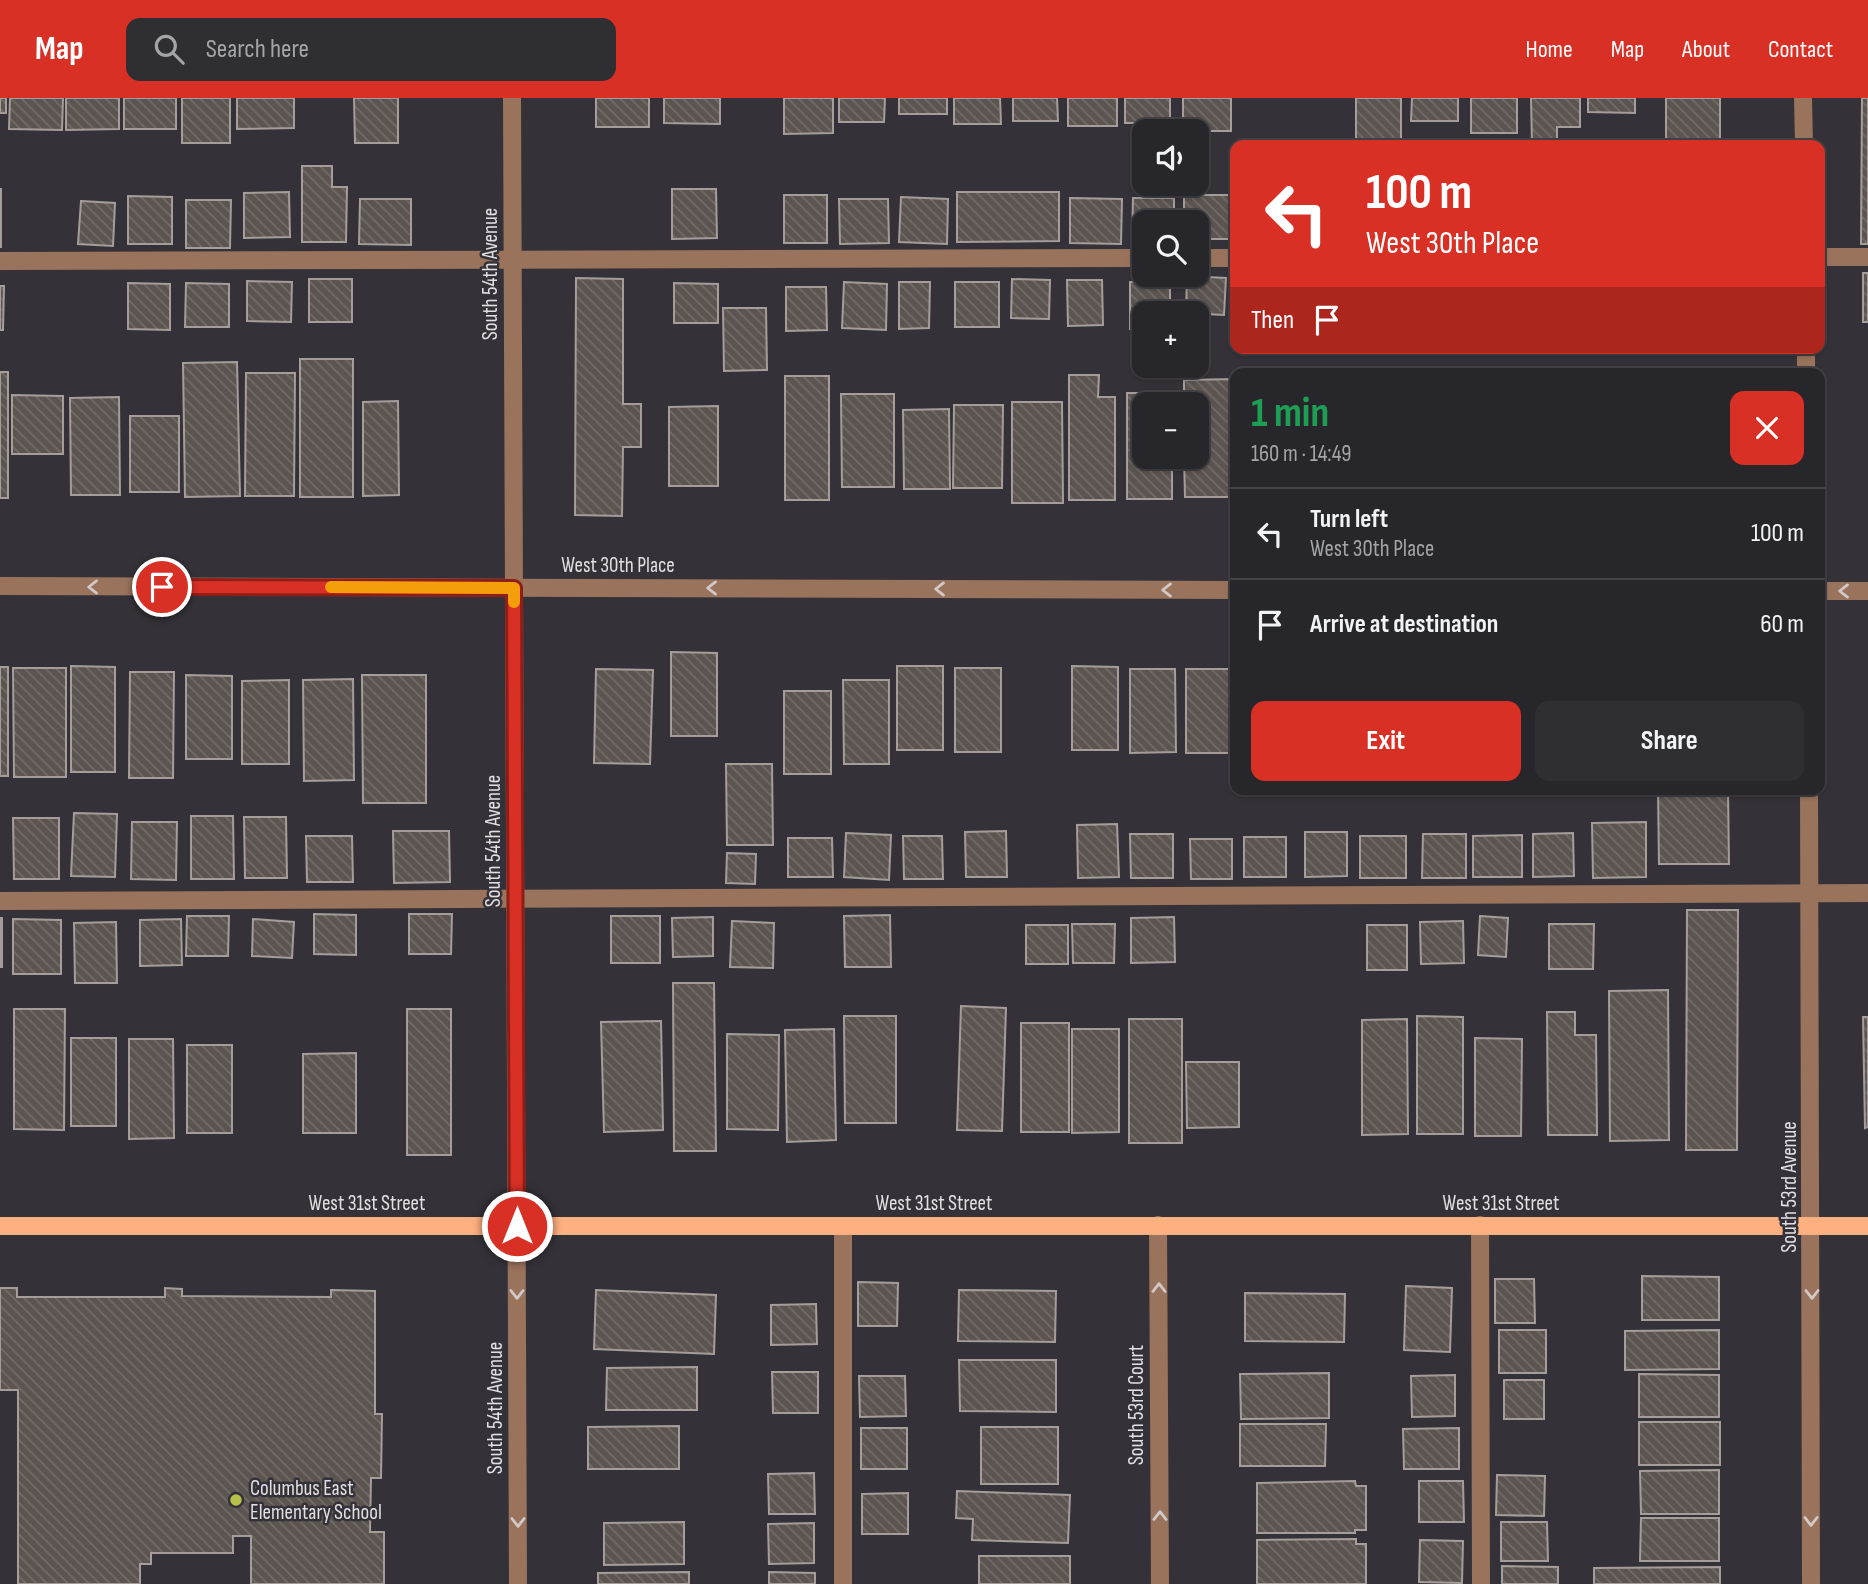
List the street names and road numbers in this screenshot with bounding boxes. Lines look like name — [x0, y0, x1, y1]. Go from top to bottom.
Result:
street label: South 54th Avenue — [478, 208, 503, 340]
street label: West 30th Place — [561, 553, 675, 578]
street label: South 54th Avenue — [481, 775, 506, 907]
street label: South 53rd Avenue — [1777, 1121, 1802, 1253]
street label: West 31st Street — [309, 1191, 425, 1216]
street label: West 31st Street — [876, 1191, 992, 1216]
street label: West 31st Street — [1443, 1191, 1559, 1216]
street label: South 54th Avenue — [483, 1342, 508, 1474]
street label: South 53rd Court — [1124, 1345, 1149, 1465]

